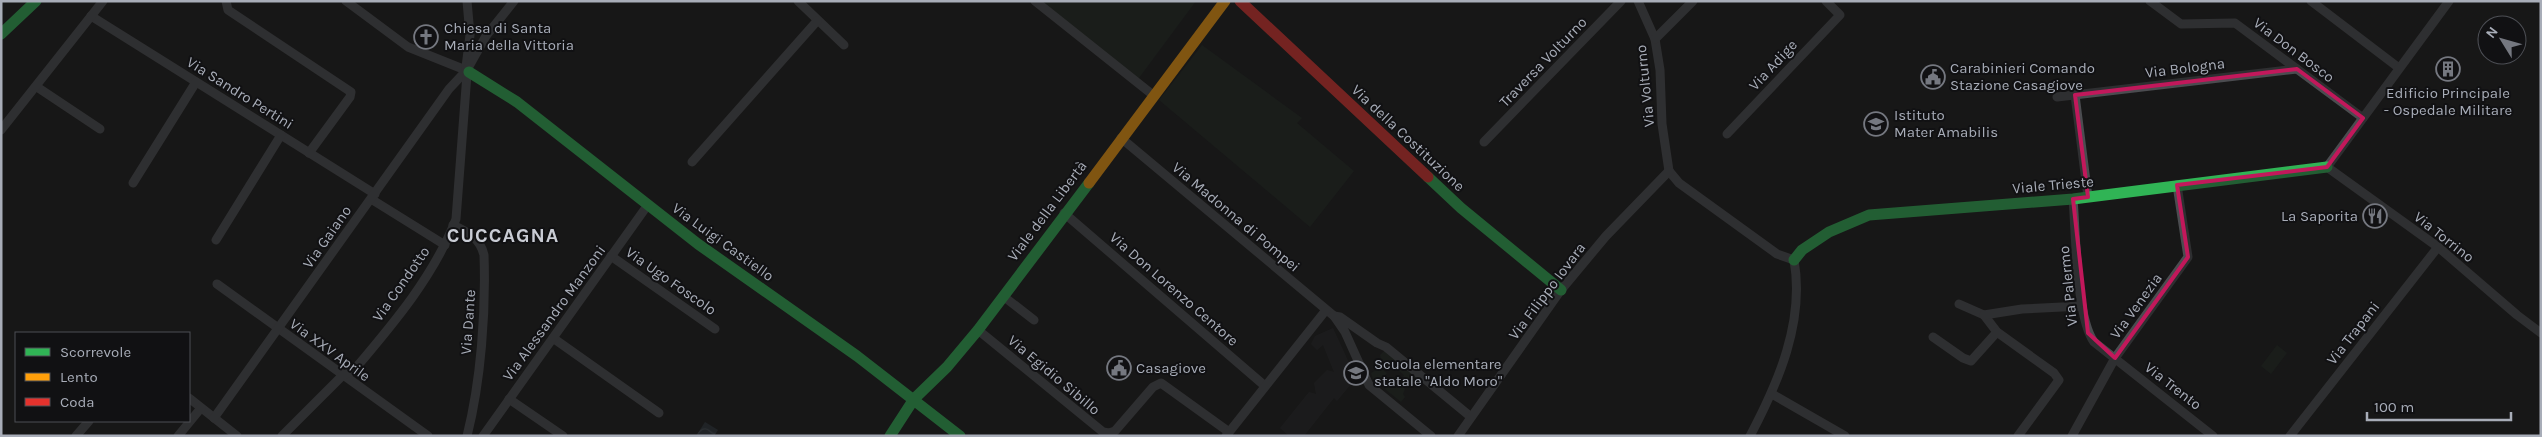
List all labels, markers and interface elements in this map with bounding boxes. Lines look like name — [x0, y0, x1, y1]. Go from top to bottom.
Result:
street label: Traversa Volturno — [1495, 13, 1591, 111]
street label: Via Don Bosco — [2250, 14, 2338, 86]
north arrow — [2477, 15, 2527, 65]
place label: Chiesa di Santa Maria della Vittoria — [444, 19, 574, 54]
text: N — [2482, 23, 2502, 42]
church icon: Chiesa di Santa Maria della Vittoria — [413, 24, 439, 50]
street label: Via Adige — [1745, 36, 1801, 94]
street label: Via Volturno — [1632, 44, 1658, 128]
street label: Via Sandro Pertini — [183, 53, 297, 133]
street label: Via Bologna — [2144, 54, 2226, 82]
building icon: Edificio Principale - Ospedale Militare — [2435, 56, 2461, 82]
place label: Carabinieri Comando Stazione Casagiove — [1950, 59, 2095, 94]
public building icon: Carabinieri Comando Stazione Casagiove — [1920, 64, 1946, 90]
street label: Via della Costituzione — [1348, 81, 1468, 195]
place label: Edificio Principale - Ospedale Militare — [2384, 84, 2512, 119]
place label: Istituto Mater Amabilis — [1894, 106, 1998, 141]
school or university icon: Istituto Mater Amabilis — [1863, 111, 1889, 137]
street label: Viale della Libertà — [1003, 157, 1091, 265]
street label: Via Madonna di Pompei — [1169, 158, 1303, 276]
street label: Viale Trieste — [2011, 172, 2095, 198]
street label: Via Luigi Castiello — [669, 199, 777, 285]
street label: Via Gaiano — [299, 202, 355, 272]
restaurant icon: La Saporita — [2362, 203, 2388, 229]
place label: La Saporita — [2281, 207, 2358, 225]
street label: Via Torrino — [2410, 208, 2478, 266]
district label: CUCCAGNA — [447, 224, 559, 247]
street label: Via Don Lorenzo Centore — [1106, 228, 1242, 350]
street label: Via Filippo Iovara — [1505, 239, 1589, 343]
street label: Via Alessandro Manzoni — [499, 242, 609, 384]
street label: Via Condotto — [368, 243, 434, 325]
street label: Via Ugo Foscolo — [622, 243, 720, 319]
street label: Via Palermo — [2055, 245, 2081, 327]
street label: Via Venezia — [2106, 270, 2166, 342]
street label: Via Dante — [457, 289, 479, 355]
street label: Via Trapani — [2323, 298, 2383, 368]
street label: Via XXV Aprile — [286, 315, 374, 385]
street label: Via Egidio Sibillo — [1004, 331, 1104, 419]
legend — [15, 332, 190, 422]
text: Scorrevole — [60, 343, 131, 361]
public building icon: Casagiove — [1106, 355, 1132, 381]
place label: Scuola elementare statale "Aldo Moro" — [1374, 355, 1503, 390]
street label: Via Trento — [2141, 358, 2205, 414]
place label: Casagiove — [1136, 359, 1206, 377]
school or university icon: Scuola elementare statale "Aldo Moro" — [1343, 360, 1369, 386]
text: Lento — [60, 368, 98, 386]
scale bar — [2367, 390, 2511, 422]
text: Coda — [60, 393, 95, 411]
text: 100 m — [2374, 398, 2414, 416]

